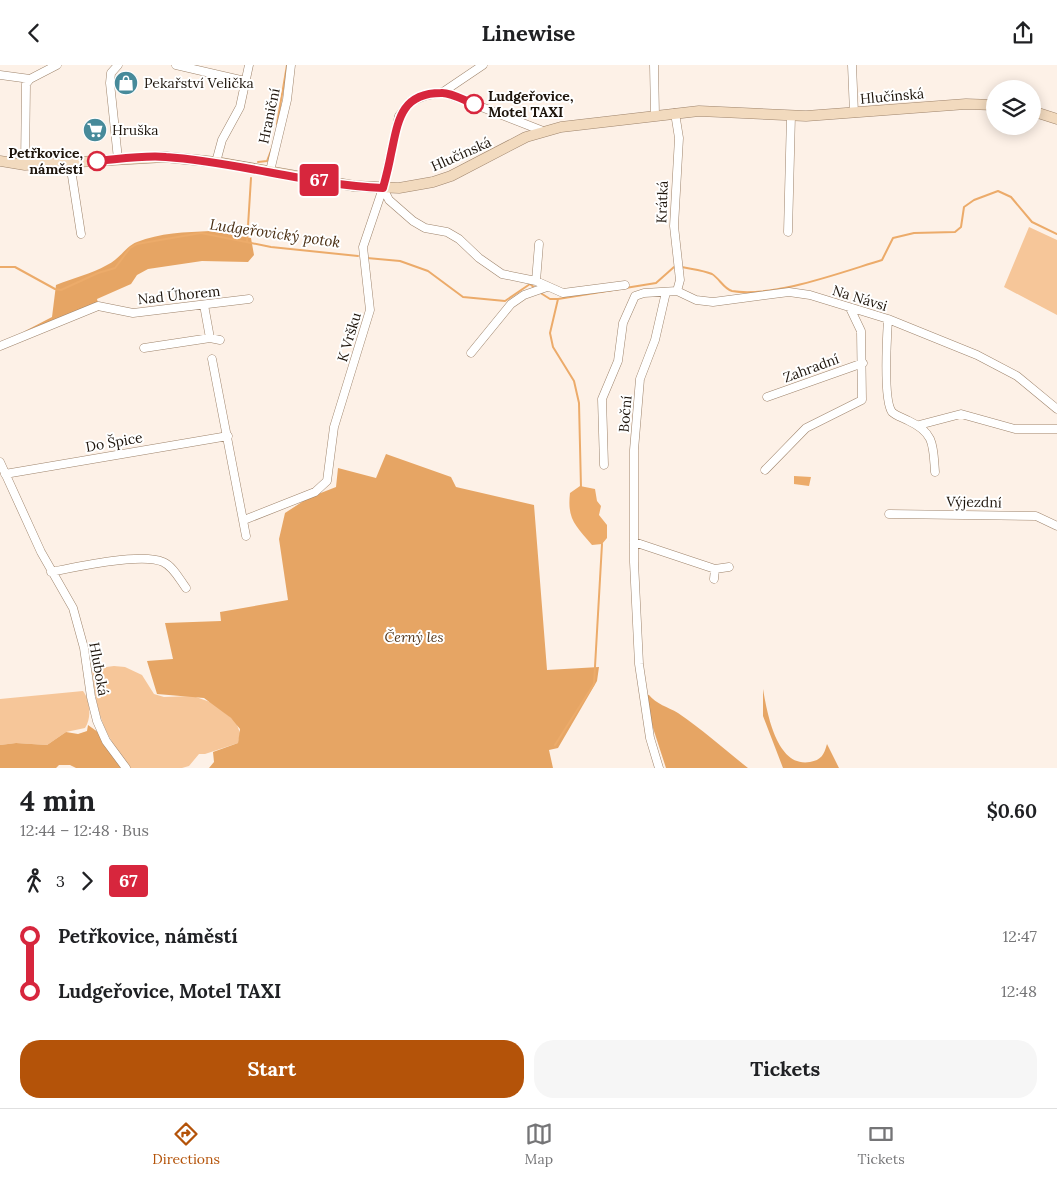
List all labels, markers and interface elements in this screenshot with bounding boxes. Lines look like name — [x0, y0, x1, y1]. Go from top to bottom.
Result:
icon: back — [20, 19, 48, 47]
text: Linewise — [482, 19, 575, 47]
icon: share — [1009, 19, 1037, 47]
shop icon: Pekařství Velička — [113, 70, 139, 96]
place label: Pekařství Velička — [144, 74, 254, 92]
map controls — [986, 80, 1041, 135]
button: layers — [986, 80, 1041, 135]
street label: Hlučínská — [859, 84, 925, 108]
street label: Hraniční — [254, 87, 284, 145]
place label: Ludgeřovice, Motel TAXI — [488, 87, 573, 121]
marker: Ludgeřovice, Motel TAXI — [464, 94, 484, 114]
supermarket icon: Hruška — [82, 117, 108, 143]
place label: Hruška — [112, 121, 158, 139]
street label: Hlučínská — [428, 133, 494, 175]
place label: Petřkovice, náměstí — [8, 144, 83, 178]
marker: Petřkovice, náměstí — [87, 151, 107, 171]
line badge: 67 — [296, 164, 342, 196]
text: 67 — [310, 168, 328, 191]
street label: Krátká — [652, 180, 672, 224]
water label: Ludgeřovický potok — [208, 214, 342, 252]
street label: Na Návsi — [830, 281, 890, 315]
street label: Nad Úhorem — [137, 282, 222, 308]
street label: K Vršku — [333, 310, 365, 364]
street label: Zahradní — [781, 350, 841, 386]
street label: Boční — [614, 395, 636, 433]
street label: Do Špice — [84, 428, 144, 456]
street label: Výjezdní — [945, 493, 1002, 511]
park label: Černý les — [385, 628, 443, 646]
street label: Hluboká — [85, 641, 113, 697]
text: 4 min — [20, 783, 95, 819]
text: $0.60 — [987, 799, 1037, 823]
text: 12:44 – 12:48 · Bus — [20, 820, 149, 840]
icon: walk — [20, 867, 48, 895]
icon: forward — [73, 867, 101, 895]
text: 67 — [119, 869, 138, 892]
text: 3 — [56, 871, 65, 891]
text: Petřkovice, náměstí — [58, 924, 238, 948]
text: 12:47 — [1003, 926, 1037, 946]
text: Ludgeřovice, Motel TAXI — [58, 979, 281, 1003]
text: 12:48 — [1001, 981, 1037, 1001]
button: Start — [20, 1040, 524, 1098]
button: Tickets — [534, 1040, 1037, 1098]
tab: Directions — [152, 1120, 220, 1168]
tab: Map — [525, 1120, 553, 1168]
tab: Tickets — [858, 1120, 905, 1168]

